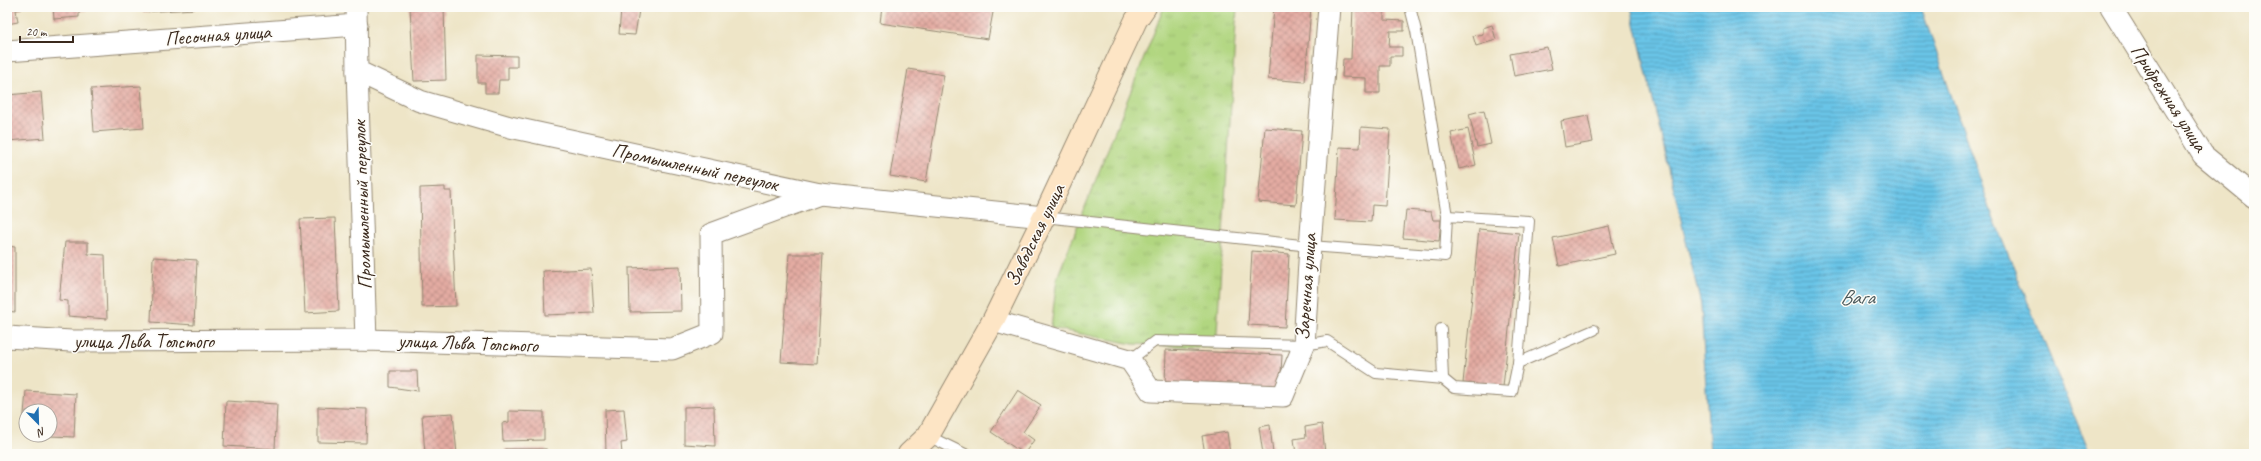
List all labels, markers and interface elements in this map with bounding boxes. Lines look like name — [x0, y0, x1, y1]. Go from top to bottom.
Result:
scale bar — [20, 18, 73, 44]
street label: Песочная улица — [164, 19, 273, 51]
text: 20 m — [26, 24, 48, 40]
street label: Прибрежная улица — [2125, 40, 2214, 157]
street label: Промышленный переулок — [347, 119, 377, 290]
street label: Промышленный переулок — [610, 137, 782, 197]
street label: Заводская улица — [999, 179, 1071, 290]
street label: Заречная улица — [1290, 232, 1322, 341]
water label: Вага — [1840, 284, 1877, 310]
street label: улица Льва Толстого — [396, 328, 539, 358]
street label: улица Льва Толстого — [73, 329, 215, 354]
north arrow — [18, 403, 58, 443]
text: N — [34, 424, 48, 441]

